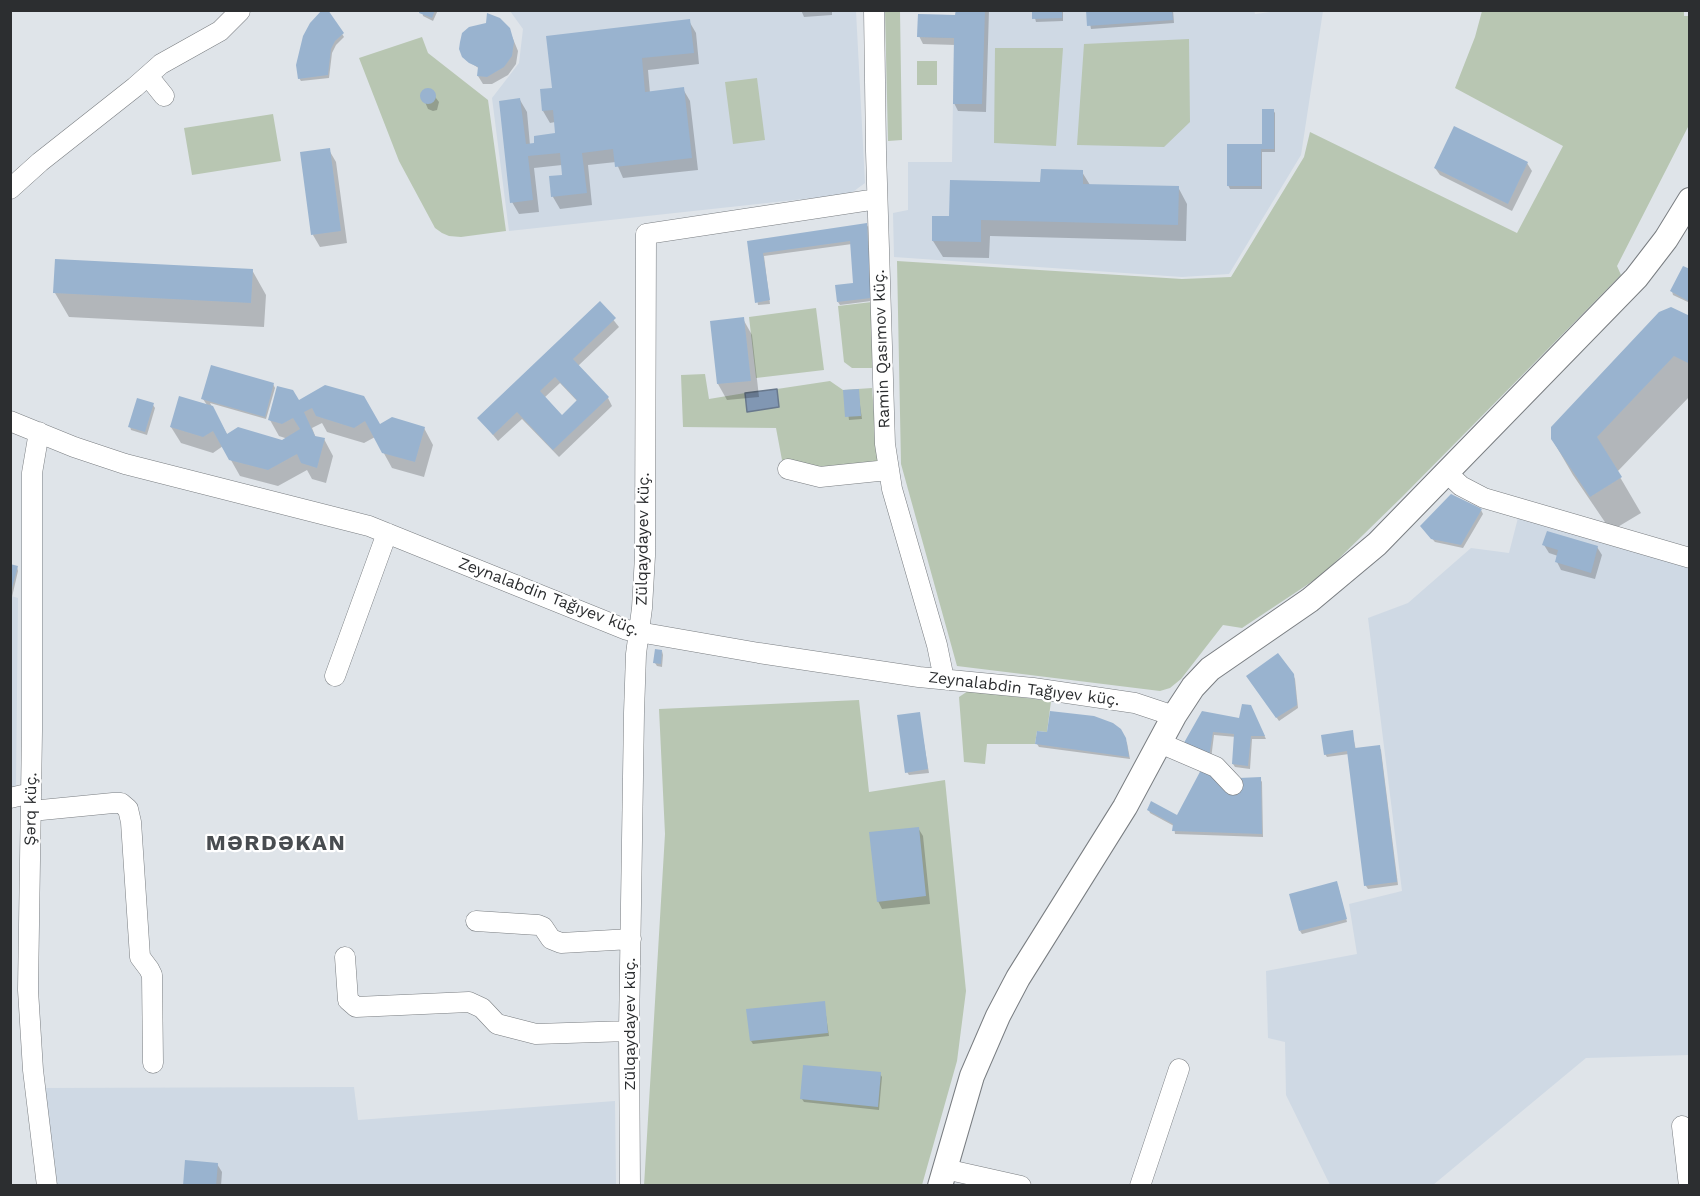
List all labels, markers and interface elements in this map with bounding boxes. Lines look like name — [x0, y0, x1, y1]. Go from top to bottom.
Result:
street label: Ramin Qasımov küç. — [870, 269, 894, 429]
street label: Zülqaydayev küç. — [632, 472, 654, 606]
street label: Zeynalabdin Tağıyev küç. — [456, 554, 642, 640]
street label: Zeynalabdin Tağıyev küç. — [927, 668, 1121, 710]
street label: Şərq küç. — [21, 772, 41, 846]
district label: MƏRDƏKAN — [206, 831, 346, 857]
street label: Zülqaydayev küç. — [620, 957, 640, 1091]

